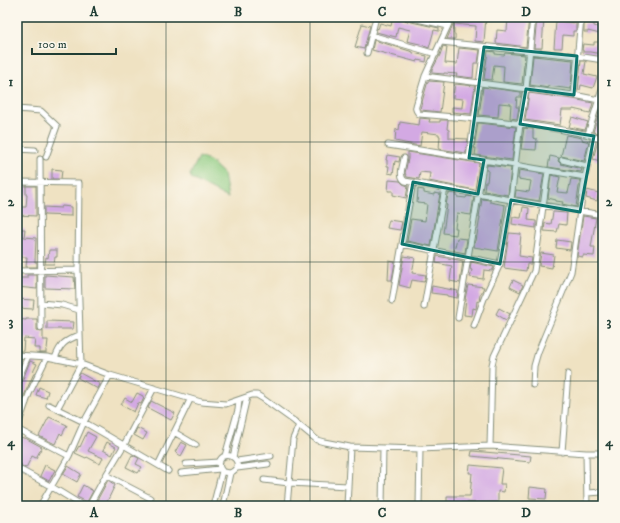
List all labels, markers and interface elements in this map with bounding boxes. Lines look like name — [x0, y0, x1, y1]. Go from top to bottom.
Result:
text: A — [89, 4, 99, 20]
text: B — [234, 4, 242, 20]
text: C — [378, 4, 387, 20]
text: D — [521, 4, 531, 20]
scale bar — [32, 30, 116, 56]
text: 100 m — [38, 37, 67, 52]
text: 1 — [9, 74, 14, 90]
text: 1 — [607, 74, 612, 90]
text: 2 — [8, 194, 15, 210]
text: 2 — [606, 194, 613, 210]
text: 3 — [9, 314, 14, 330]
text: 3 — [607, 314, 612, 330]
text: 4 — [6, 434, 15, 451]
text: 4 — [604, 434, 613, 451]
text: A — [89, 505, 99, 521]
text: B — [234, 505, 242, 521]
text: C — [378, 505, 387, 521]
text: D — [521, 505, 531, 521]

